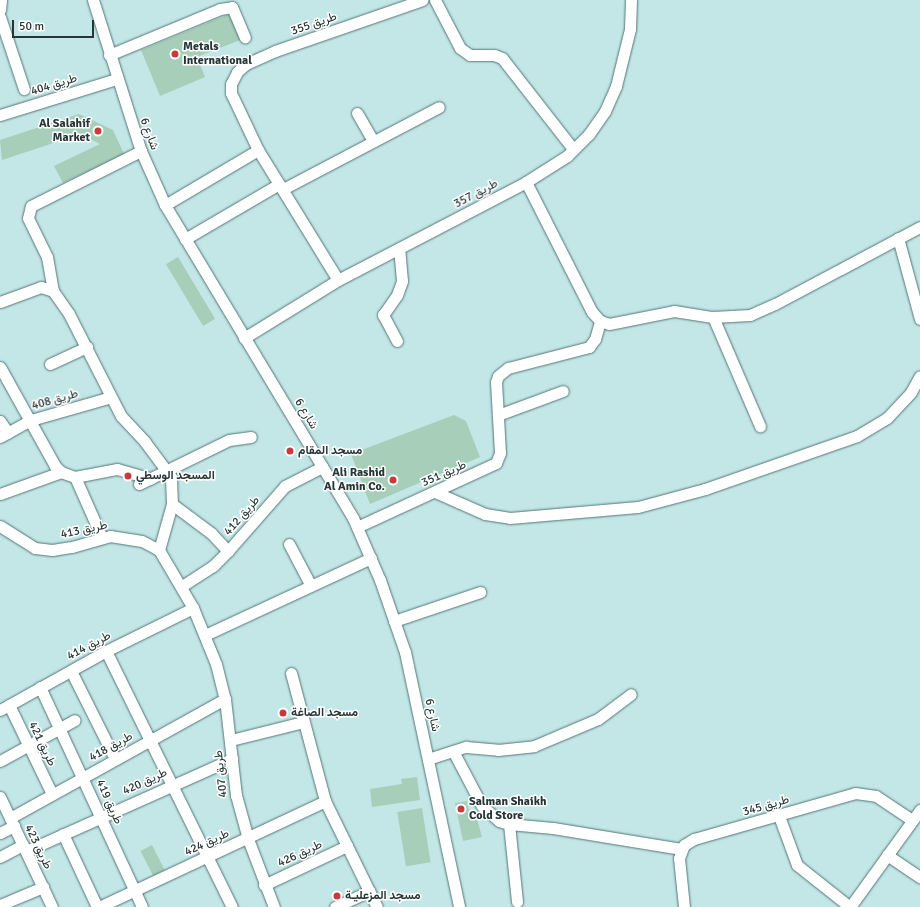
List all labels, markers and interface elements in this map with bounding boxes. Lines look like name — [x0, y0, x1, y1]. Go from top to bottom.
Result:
street label: طريق 355 — [289, 9, 339, 39]
scale bar — [14, 12, 96, 38]
text: 50 m — [19, 19, 44, 34]
place label: Metals International — [183, 40, 252, 68]
marker: Metals International — [170, 49, 180, 59]
street label: طريق 404 — [29, 71, 79, 99]
street label: شارع 6 — [137, 116, 161, 152]
place label: Al Salahif Market — [39, 117, 90, 145]
marker: Al Salahif Market — [93, 126, 103, 136]
street label: طريق 357 — [452, 176, 500, 212]
street label: طريق 408 — [30, 387, 80, 413]
street label: شارع 6 — [291, 396, 321, 432]
place label: مسجد المقام — [298, 444, 362, 458]
marker: مسجد المقام — [285, 446, 295, 456]
street label: طريق 351 — [419, 458, 469, 490]
place label: Ali Rashid Al Amin Co. — [324, 466, 385, 494]
place label: المسجد الوسطي — [136, 469, 215, 483]
marker: المسجد الوسطي — [123, 471, 133, 481]
marker: Ali Rashid Al Amin Co. — [388, 475, 398, 485]
street label: طريق 412 — [221, 493, 263, 539]
street label: طريق 413 — [59, 518, 109, 542]
street label: طريق 414 — [65, 628, 113, 664]
street label: شارع 6 — [422, 697, 442, 733]
place label: مسجد الصاغة — [291, 706, 358, 720]
marker: مسجد الصاغة — [278, 708, 288, 718]
street label: طريق 421 — [25, 719, 59, 769]
street label: طريق 418 — [87, 729, 135, 765]
street label: طريق 407 — [211, 750, 231, 798]
street label: طريق 420 — [120, 765, 170, 799]
street label: طريق 419 — [93, 777, 125, 827]
street label: طريق 345 — [741, 793, 791, 819]
place label: Salman Shaikh Cold Store — [469, 795, 546, 823]
marker: Salman Shaikh Cold Store — [456, 804, 466, 814]
street label: طريق 423 — [21, 822, 55, 872]
street label: طريق 424 — [182, 826, 232, 860]
street label: طريق 426 — [275, 837, 325, 871]
place label: مسجد المزعليـة — [345, 889, 421, 903]
marker: مسجد المزعليـة — [332, 891, 342, 901]

